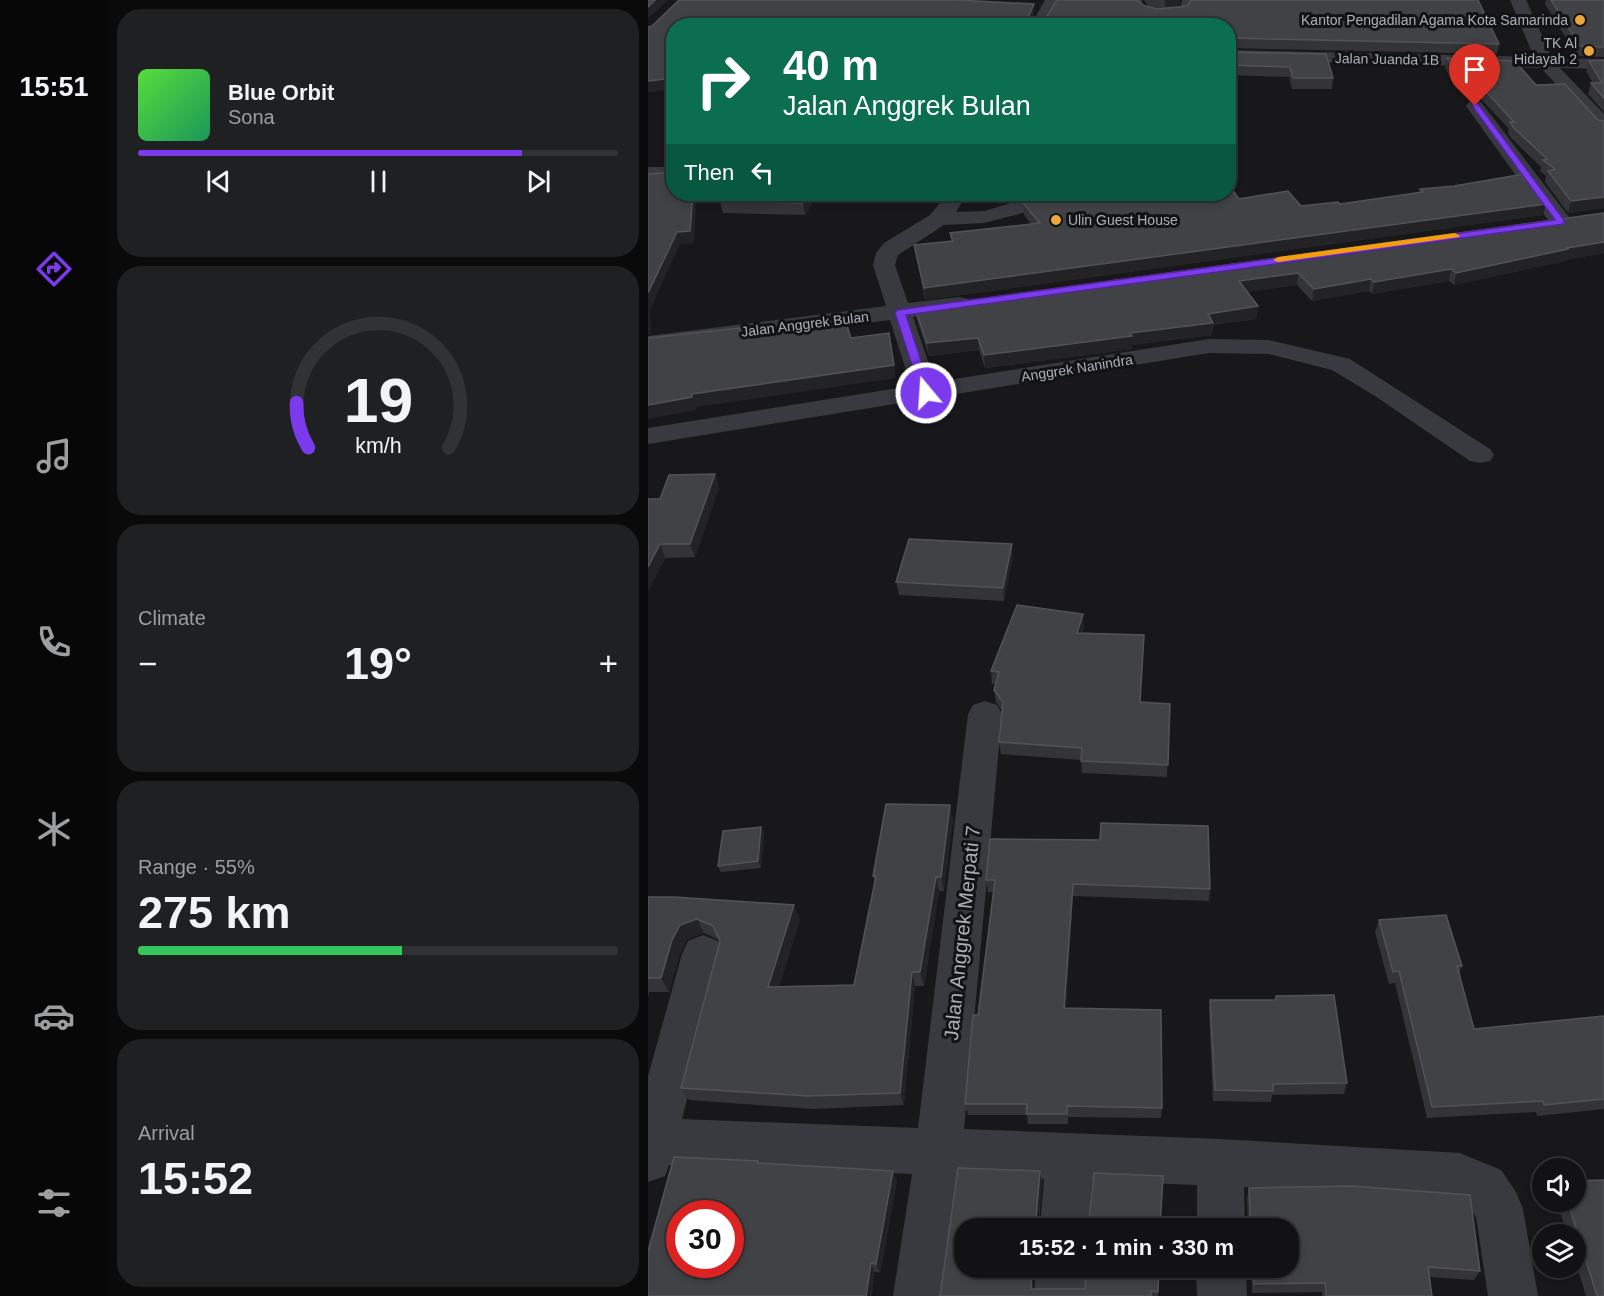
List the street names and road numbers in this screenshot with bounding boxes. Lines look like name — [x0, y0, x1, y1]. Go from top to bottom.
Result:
street label: Jalan Juanda 1B — [1335, 50, 1439, 68]
street label: Jalan Anggrek Bulan — [740, 308, 870, 340]
street label: Anggrek Nanindra — [1020, 351, 1134, 385]
street label: Jalan Anggrek Merpati 7 — [940, 825, 984, 1041]

